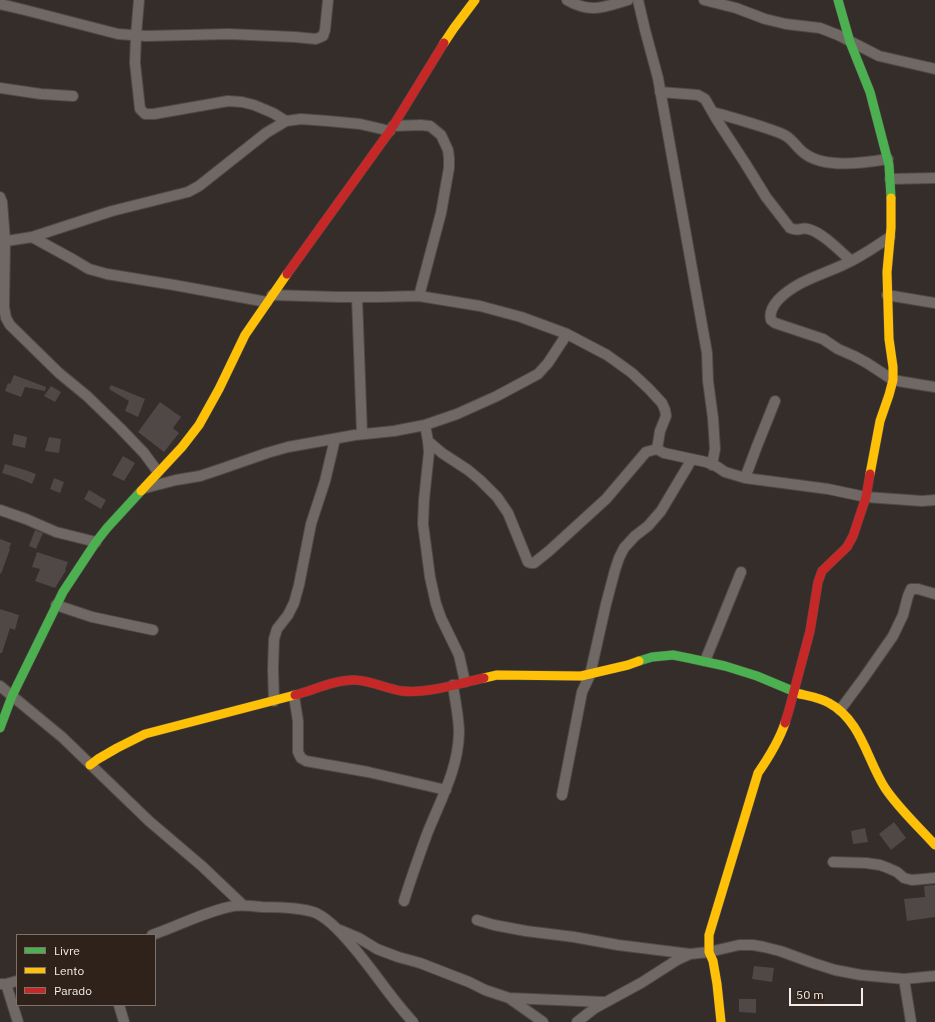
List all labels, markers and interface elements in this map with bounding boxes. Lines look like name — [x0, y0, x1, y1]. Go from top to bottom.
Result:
legend — [16, 934, 156, 1006]
text: Livre — [54, 943, 80, 958]
text: Lento — [54, 963, 84, 978]
scale bar — [791, 980, 865, 1006]
text: Parado — [54, 983, 92, 998]
text: 50 m — [796, 987, 824, 1002]

